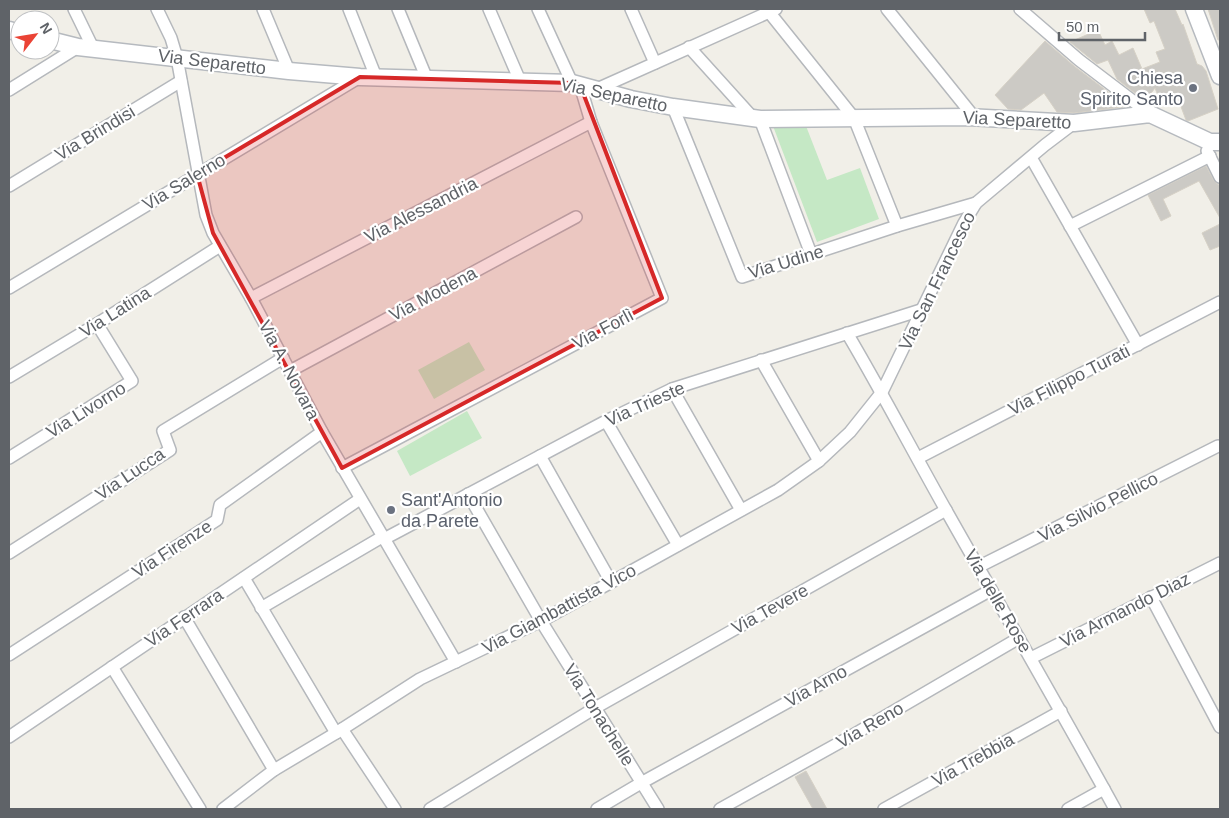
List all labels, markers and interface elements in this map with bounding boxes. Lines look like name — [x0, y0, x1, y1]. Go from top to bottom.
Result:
north arrow — [10, 10, 60, 60]
scale bar — [1059, 10, 1145, 42]
text: 50 m — [1066, 18, 1099, 35]
text: N — [37, 20, 56, 37]
street label: Via Separetto — [157, 45, 267, 79]
place label: Chiesa Spirito Santo — [1080, 68, 1184, 109]
street label: Via Separetto — [559, 74, 669, 116]
marker: Chiesa Spirito Santo — [1187, 82, 1199, 94]
street label: Via Brindisi — [51, 101, 139, 165]
street label: Via Separetto — [962, 107, 1072, 133]
street label: Via Salerno — [139, 150, 229, 214]
street label: Via Alessandria — [361, 173, 482, 247]
street label: Via San Francesco — [895, 208, 979, 354]
street label: Via Udine — [746, 241, 826, 283]
street label: Via Modena — [386, 262, 481, 325]
street label: Via Latina — [76, 282, 155, 342]
street label: Via Forlì — [569, 305, 637, 353]
street label: Via A. Novara — [254, 317, 324, 424]
street label: Via Filippo Turati — [1005, 341, 1133, 419]
street label: Via Livorno — [43, 378, 129, 442]
street label: Via Trieste — [602, 378, 688, 430]
street label: Via Lucca — [92, 443, 169, 504]
street label: Via Silvio Pellico — [1035, 468, 1161, 546]
place label: Sant'Antonio da Parete — [401, 490, 503, 531]
marker: Sant'Antonio da Parete — [385, 504, 397, 516]
street label: Via Firenze — [129, 516, 215, 582]
street label: Via delle Rose — [960, 546, 1036, 656]
street label: Via Giambattista Vico — [479, 560, 639, 658]
street label: Via Armando Diaz — [1056, 568, 1194, 652]
street label: Via Tevere — [728, 580, 812, 638]
street label: Via Ferrara — [141, 584, 228, 651]
street label: Via Tonachelle — [560, 660, 638, 770]
street label: Via Arno — [782, 661, 850, 711]
street label: Via Reno — [833, 698, 907, 752]
street label: Via Trebbia — [928, 729, 1018, 791]

